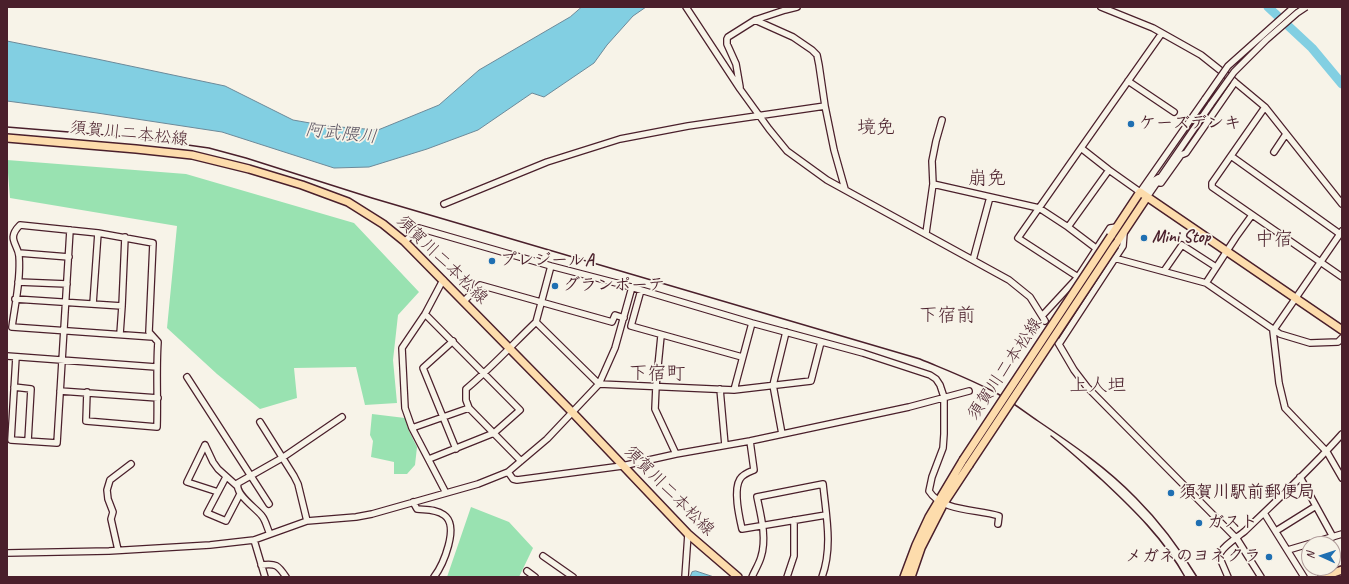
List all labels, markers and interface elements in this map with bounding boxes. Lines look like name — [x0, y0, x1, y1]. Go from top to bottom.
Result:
place label: ケーズデンキ — [1139, 114, 1241, 134]
district label: 境免 — [857, 117, 895, 139]
street label: 須賀川二本松線 — [69, 118, 189, 150]
water label: 阿武隈川 — [304, 119, 378, 149]
marker: ケーズデンキ — [1126, 119, 1136, 129]
district label: 崩免 — [968, 168, 1006, 190]
street label: 須賀川二本松線 — [392, 211, 492, 309]
place label: Mini Stop — [1152, 228, 1210, 248]
district label: 中宿 — [1255, 229, 1293, 251]
marker: Mini Stop — [1139, 233, 1149, 243]
place label: プレジールA — [500, 251, 594, 271]
marker: プレジールA — [487, 256, 497, 266]
place label: グランポーテ — [563, 276, 665, 296]
marker: グランポーテ — [550, 281, 560, 291]
district label: 下宿前 — [919, 305, 975, 327]
street label: 須賀川二本松線 — [963, 314, 1047, 424]
district label: 下宿町 — [629, 363, 685, 385]
district label: 上人坦 — [1070, 375, 1126, 397]
street label: 須賀川二本松線 — [620, 442, 718, 540]
place label: 須賀川駅前郵便局 — [1179, 483, 1315, 503]
marker: 須賀川駅前郵便局 — [1166, 488, 1176, 498]
place label: ガスト — [1207, 513, 1258, 533]
marker: ガスト — [1194, 518, 1204, 528]
north arrow — [1301, 536, 1341, 576]
place label: メガネのヨネクラ — [1125, 547, 1261, 567]
marker: メガネのヨネクラ — [1264, 552, 1274, 562]
text: N — [1303, 552, 1317, 559]

